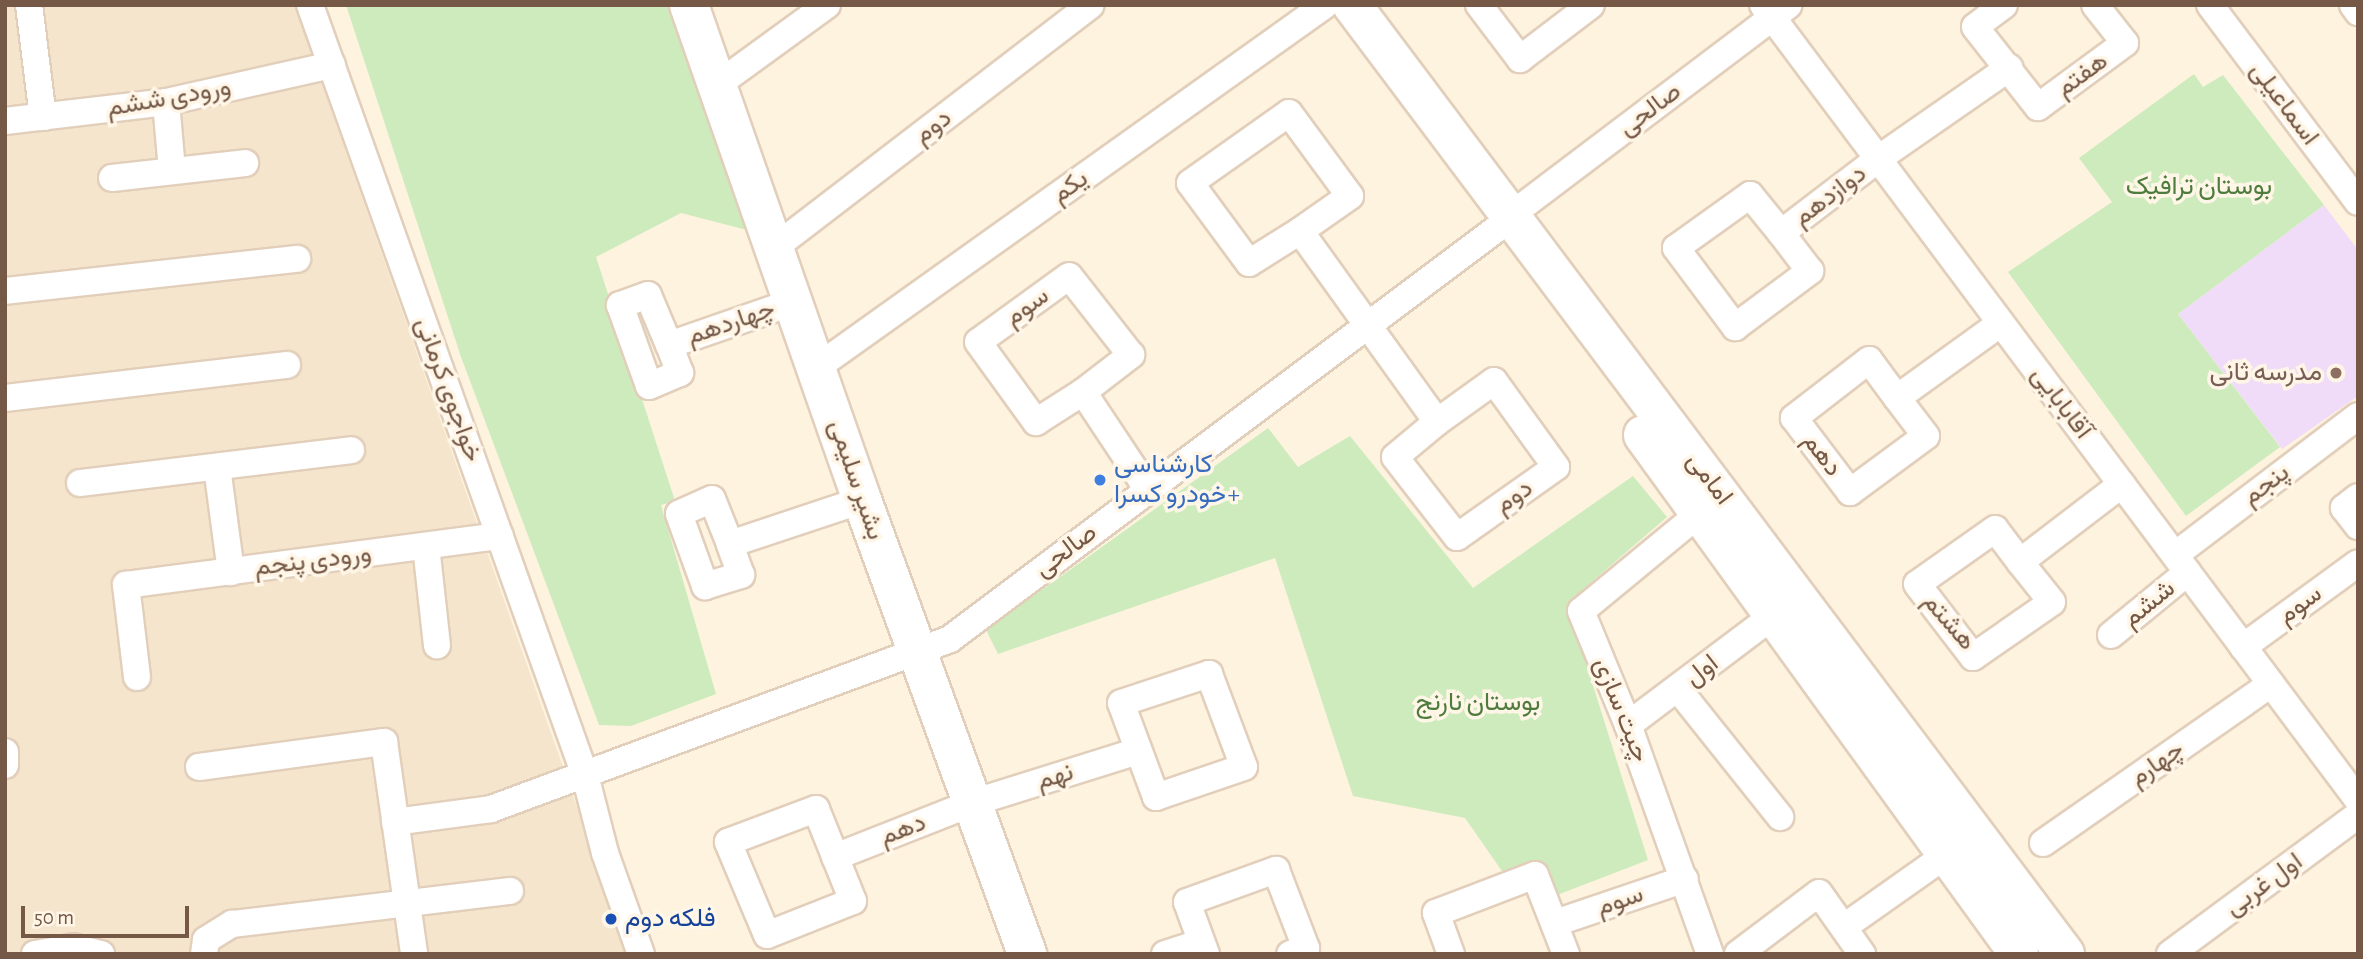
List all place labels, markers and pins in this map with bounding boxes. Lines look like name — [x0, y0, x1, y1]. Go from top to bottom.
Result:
place label: مدرسه ثانی — [2209, 357, 2322, 389]
marker: مدرسه ثانی — [2328, 365, 2344, 381]
place label: کارشناسی خودرو کسرا+ — [1114, 449, 1240, 510]
marker: کارشناسی خودرو کسرا+ — [1092, 472, 1108, 488]
place label: فلکه دوم — [625, 903, 716, 935]
marker: فلکه دوم — [603, 911, 619, 927]

